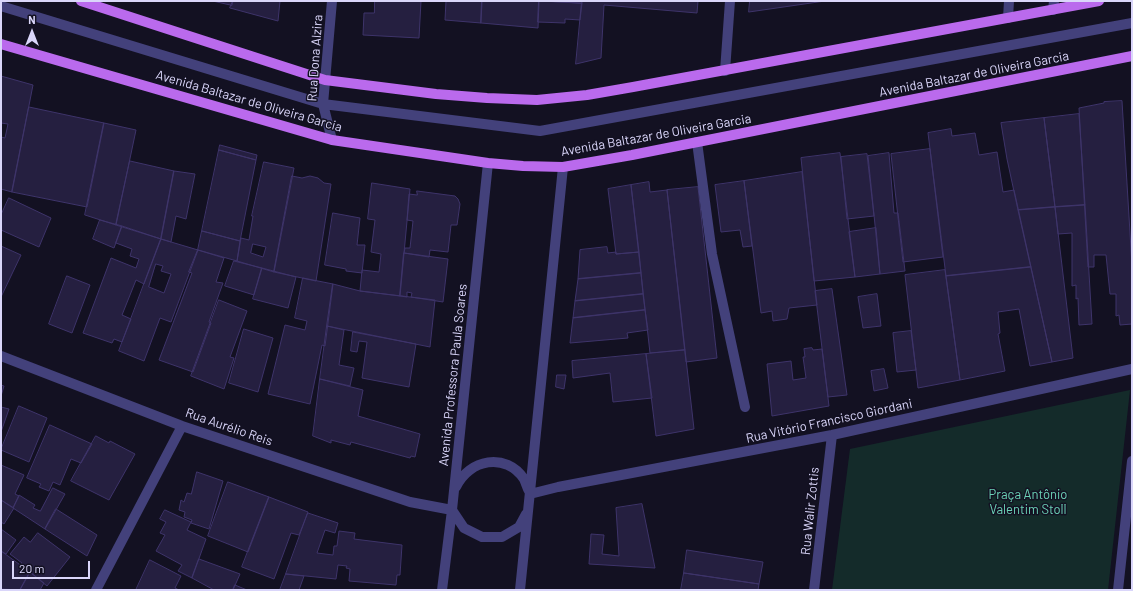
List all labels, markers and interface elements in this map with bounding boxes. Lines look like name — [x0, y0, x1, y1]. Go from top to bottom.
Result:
north arrow — [12, 12, 52, 52]
text: N — [28, 13, 36, 26]
street label: Rua Dona Alzira — [304, 14, 326, 102]
street label: Avenida Baltazar de Oliveira Garcia — [878, 48, 1070, 100]
street label: Avenida Baltazar de Oliveira Garcia — [154, 67, 344, 135]
street label: Avenida Baltazar de Oliveira Garcia — [560, 111, 752, 159]
street label: Avenida Professora Paula Soares — [436, 283, 470, 467]
street label: Rua Vitório Francisco Giordani — [744, 396, 914, 446]
street label: Rua Aurélio Reis — [183, 405, 275, 449]
street label: Rua Walir Zottis — [798, 466, 822, 556]
park label: Praça Antônio Valentim Stoll — [989, 487, 1067, 518]
scale bar — [14, 553, 92, 579]
text: 20 m — [19, 561, 45, 575]

